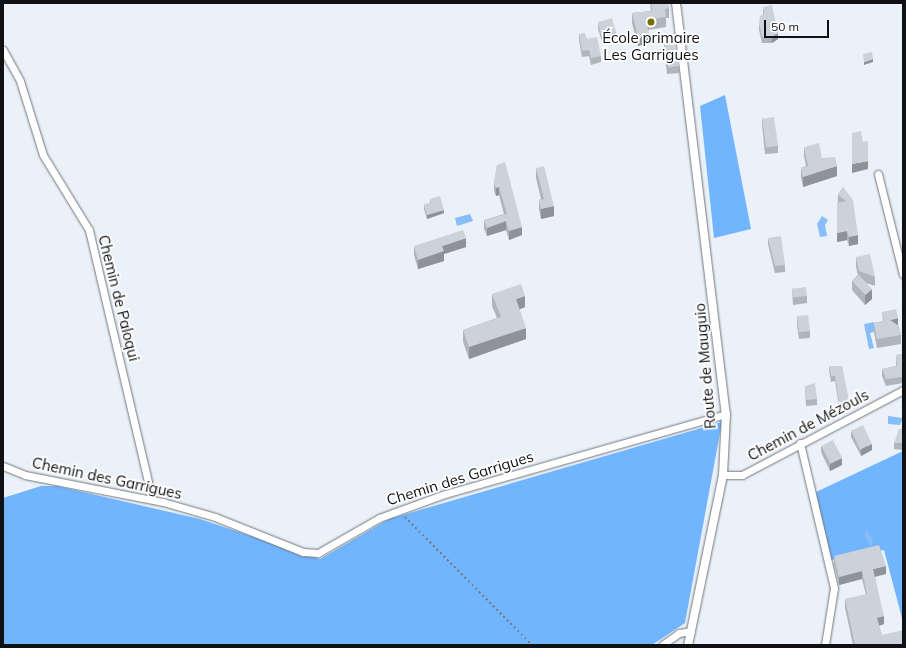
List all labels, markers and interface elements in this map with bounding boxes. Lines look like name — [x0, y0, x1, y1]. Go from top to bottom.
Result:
scale bar — [766, 12, 831, 38]
marker: École primaire Les Garrigues — [646, 17, 656, 27]
text: 50 m — [771, 19, 799, 34]
place label: École primaire Les Garrigues — [602, 28, 700, 63]
street label: Chemin de Paloqui — [95, 233, 143, 363]
street label: Route de Mauguio — [691, 302, 719, 430]
street label: Chemin de Mézouls — [744, 385, 872, 465]
street label: Chemin des Garrigues — [384, 447, 536, 509]
street label: Chemin des Garrigues — [30, 453, 184, 503]

